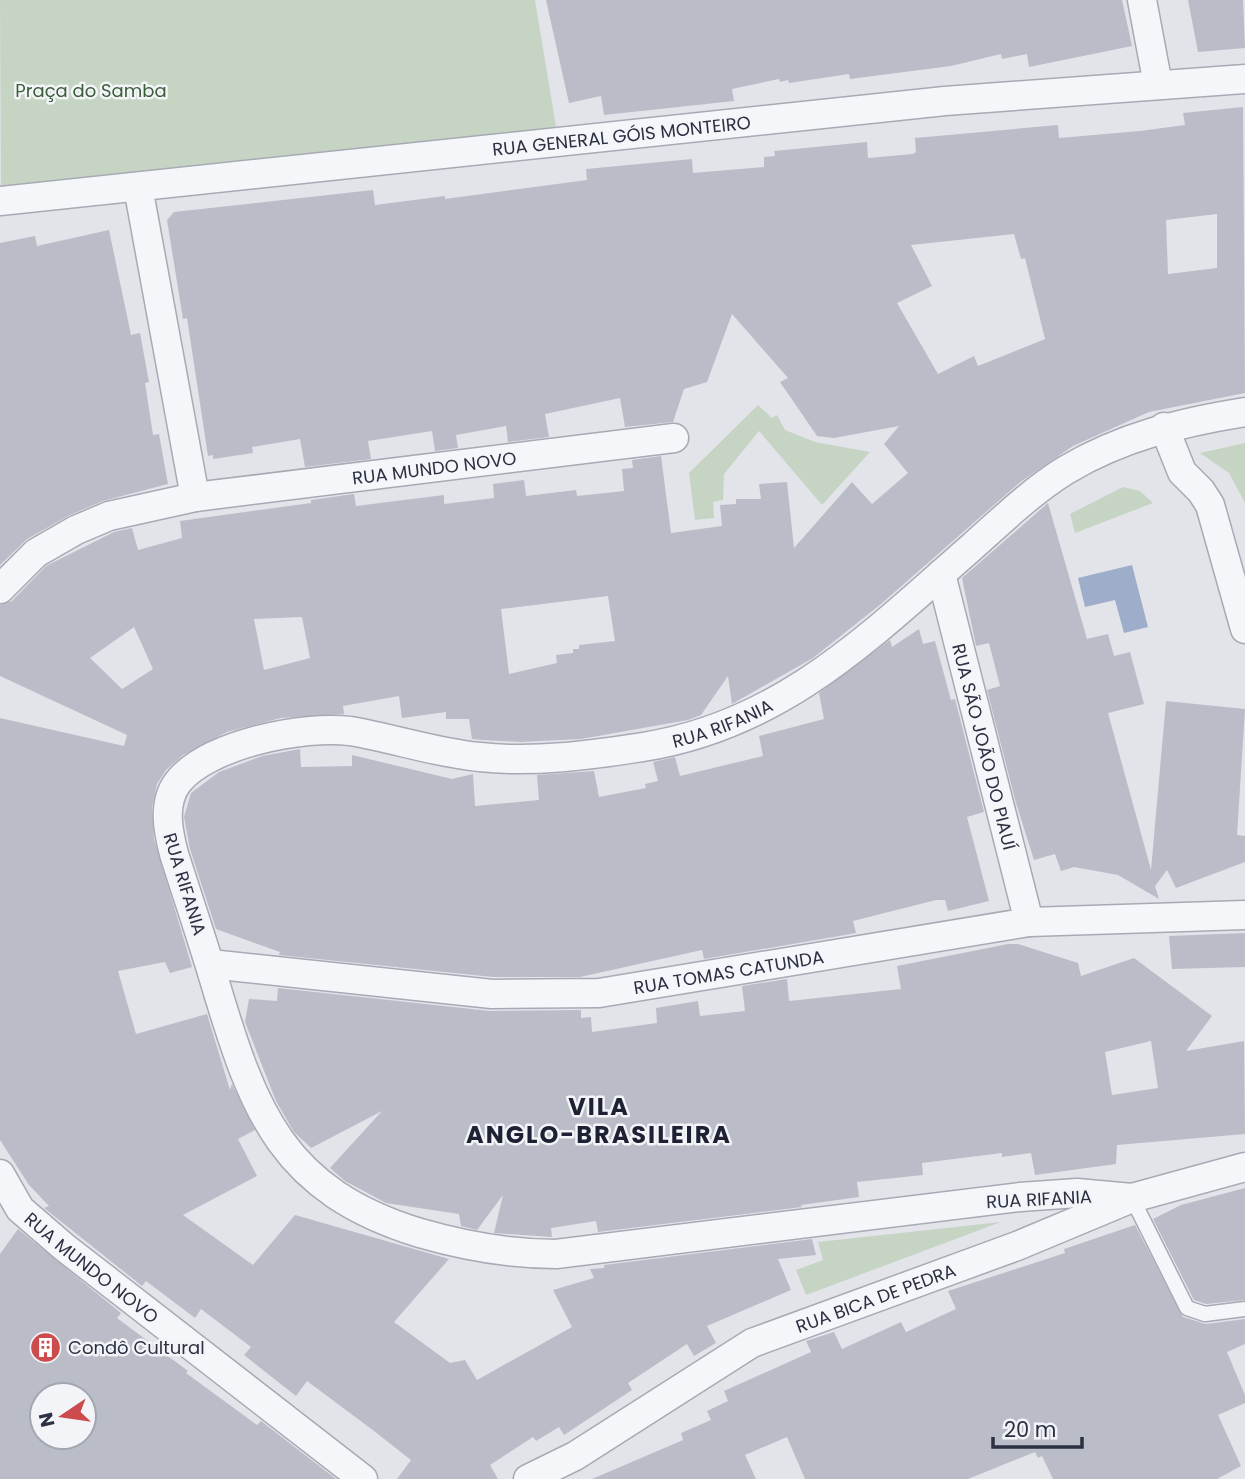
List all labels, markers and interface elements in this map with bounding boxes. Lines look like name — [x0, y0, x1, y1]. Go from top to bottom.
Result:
park label: Praça do Samba — [15, 78, 167, 103]
street label: RUA GENERAL GÓIS MONTEIRO — [491, 109, 752, 161]
street label: RUA MUNDO NOVO — [351, 445, 518, 490]
street label: RUA SÃO JOÃO DO PIAUÍ — [947, 641, 1023, 852]
street label: RUA RIFANIA — [669, 692, 777, 753]
street label: RUA RIFANIA — [158, 830, 212, 938]
street label: RUA TOMAS CATUNDA — [632, 944, 826, 1000]
district label: VILA ANGLO-BRASILEIRA — [466, 1090, 732, 1151]
street label: RUA RIFANIA — [986, 1184, 1092, 1214]
street label: RUA MUNDO NOVO — [19, 1206, 164, 1329]
street label: RUA BICA DE PEDRA — [792, 1257, 959, 1338]
building icon: Condô Cultural — [28, 1330, 62, 1364]
place label: Condô Cultural — [68, 1335, 205, 1360]
north arrow — [28, 1381, 98, 1451]
scale bar — [993, 1406, 1082, 1450]
text: N — [32, 1410, 62, 1430]
text: 20 m — [1004, 1415, 1057, 1444]

